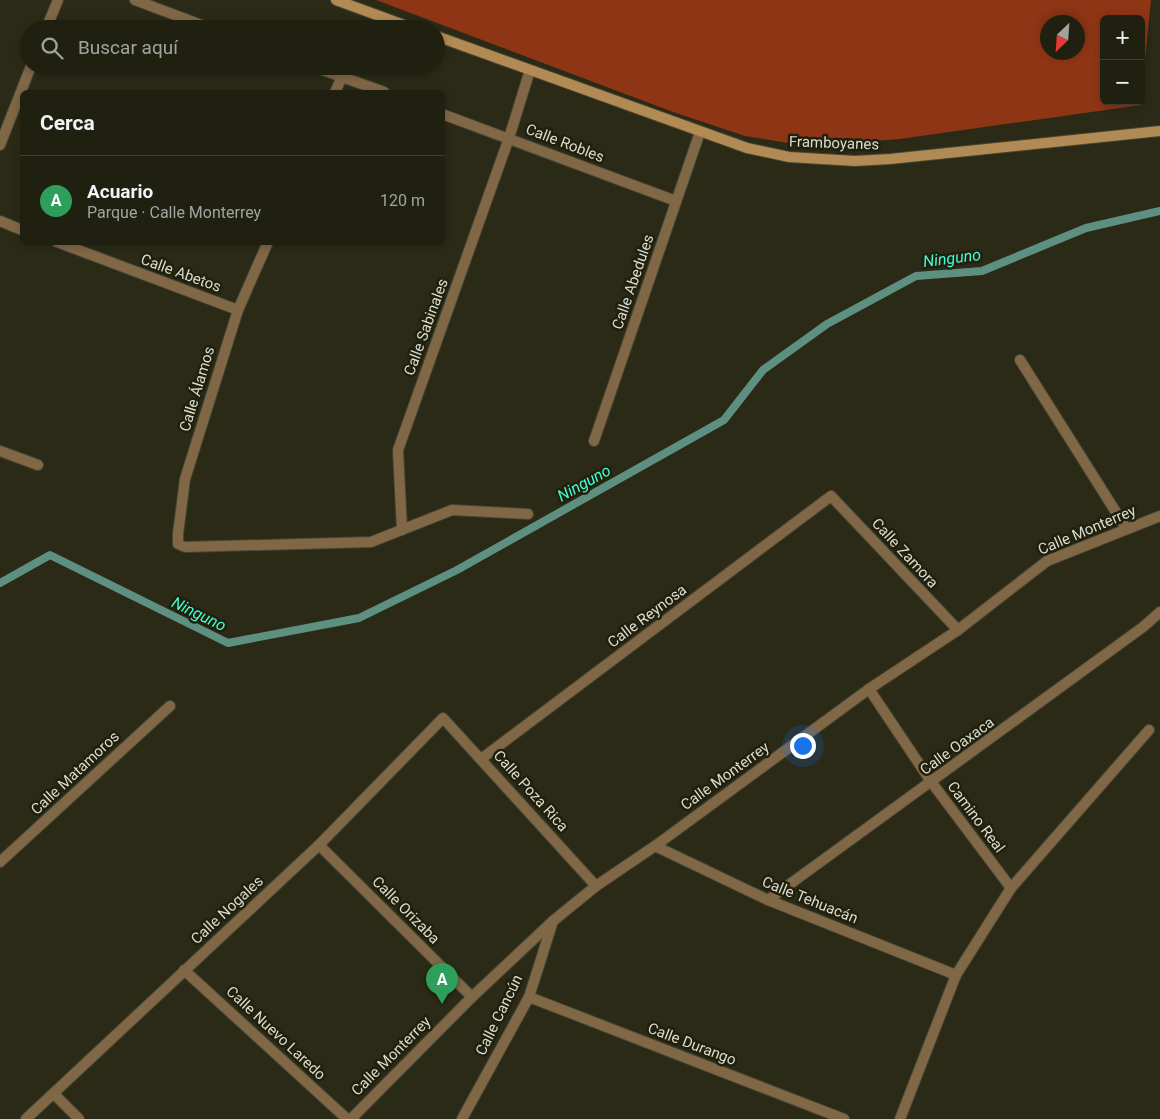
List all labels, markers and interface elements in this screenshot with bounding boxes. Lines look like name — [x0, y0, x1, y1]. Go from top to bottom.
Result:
north arrow — [1040, 15, 1085, 60]
map controls — [1100, 15, 1145, 105]
button: + — [1100, 15, 1145, 60]
search box — [20, 20, 445, 75]
icon: search — [38, 34, 66, 62]
text: Buscar aquí — [78, 36, 178, 59]
button: − — [1100, 60, 1145, 105]
text: Cerca — [40, 111, 95, 135]
street label: Calle Robles — [523, 120, 607, 166]
street label: Framboyanes — [789, 132, 879, 154]
text: Acuario — [87, 180, 153, 203]
text: A — [51, 191, 61, 210]
text: 120 m — [380, 191, 425, 210]
text: Parque · Calle Monterrey — [87, 203, 261, 222]
street label: Calle Abedules — [608, 232, 658, 332]
water label: Ninguno — [922, 245, 982, 271]
street label: Calle Abetos — [138, 250, 224, 296]
street label: Calle Sabinales — [400, 276, 452, 378]
street label: Calle Álamos — [176, 344, 218, 434]
water label: Ninguno — [554, 461, 614, 505]
street label: Calle Monterrey — [1035, 501, 1139, 559]
street label: Calle Zamora — [868, 514, 942, 592]
street label: Calle Reynosa — [604, 581, 690, 651]
water label: Ninguno — [169, 593, 229, 635]
street label: Calle Oaxaca — [917, 713, 997, 779]
street label: Calle Matamoros — [27, 727, 123, 819]
your location — [790, 733, 816, 759]
street label: Calle Monterrey — [677, 738, 773, 814]
street label: Calle Poza Rica — [490, 747, 572, 835]
street label: Camino Real — [943, 778, 1009, 856]
street label: Calle Nogales — [187, 872, 267, 948]
street label: Calle Orizaba — [368, 872, 444, 948]
street label: Calle Tehuacán — [759, 873, 861, 927]
pin: A — [426, 963, 458, 1004]
street label: Calle Cancún — [472, 972, 526, 1058]
street label: Calle Nuevo Laredo — [223, 982, 329, 1084]
street label: Calle Monterrey — [348, 1013, 434, 1099]
street label: Calle Durango — [645, 1019, 739, 1069]

